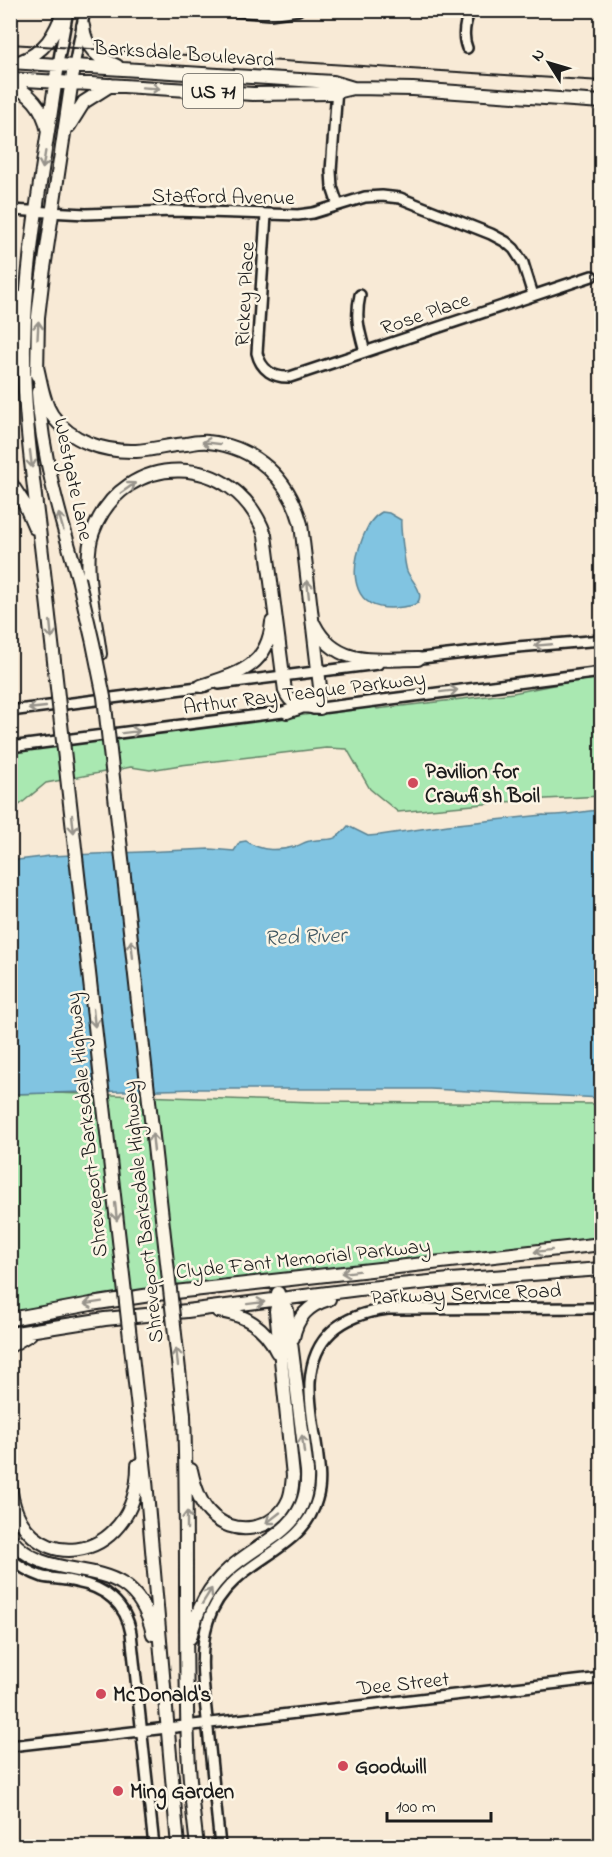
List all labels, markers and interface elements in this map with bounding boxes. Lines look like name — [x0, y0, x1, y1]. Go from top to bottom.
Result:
north arrow — [519, 33, 579, 93]
street label: Barksdale Boulevard — [92, 34, 275, 76]
text: N — [526, 43, 552, 67]
road number: US 71 — [183, 74, 243, 108]
one-way arrow — [141, 82, 161, 93]
one-way arrow — [38, 150, 49, 170]
street label: Stafford Avenue — [151, 182, 295, 214]
street label: Rickey Place — [228, 240, 266, 347]
street label: Rose Place — [377, 285, 475, 344]
one-way arrow — [32, 320, 43, 340]
street label: Westgate Lane — [42, 415, 100, 545]
one-way arrow — [202, 438, 222, 449]
one-way arrow — [26, 449, 37, 468]
one-way arrow — [119, 482, 135, 494]
one-way arrow — [55, 513, 66, 532]
one-way arrow — [302, 580, 313, 600]
one-way arrow — [46, 620, 57, 640]
one-way arrow — [534, 640, 554, 651]
street label: Arthur Ray Teague Parkway — [181, 664, 427, 726]
one-way arrow — [439, 686, 459, 697]
one-way arrow — [28, 702, 48, 713]
one-way arrow — [121, 726, 140, 737]
place label: Pavilion for Crawfish Boil — [425, 758, 540, 812]
marker: Pavilion for Crawfish Boil — [406, 776, 420, 790]
one-way arrow — [67, 814, 78, 834]
water label: Red River — [264, 920, 350, 955]
one-way arrow — [126, 939, 137, 959]
street label: Shreveport-Barksdale Highway — [59, 991, 119, 1259]
one-way arrow — [89, 1008, 100, 1027]
street label: Shreveport Barksdale Highway — [115, 1079, 175, 1344]
one-way arrow — [148, 1133, 159, 1153]
one-way arrow — [111, 1201, 122, 1221]
street label: Clyde Fant Memorial Parkway — [174, 1232, 432, 1290]
one-way arrow — [534, 1246, 554, 1257]
one-way arrow — [340, 1267, 360, 1278]
street label: Parkway Service Road — [370, 1277, 562, 1315]
one-way arrow — [245, 1297, 265, 1308]
one-way arrow — [84, 1298, 104, 1309]
one-way arrow — [171, 1348, 182, 1368]
one-way arrow — [298, 1435, 309, 1455]
one-way arrow — [181, 1510, 193, 1530]
one-way arrow — [265, 1512, 281, 1525]
one-way arrow — [201, 1588, 213, 1605]
street label: Dee Street — [355, 1665, 451, 1705]
place label: McDonald's — [113, 1681, 212, 1711]
marker: McDonald's — [94, 1687, 108, 1701]
place label: Goodwill — [355, 1753, 427, 1783]
marker: Goodwill — [336, 1759, 350, 1773]
place label: Ming Garden — [130, 1778, 234, 1810]
marker: Ming Garden — [111, 1784, 125, 1798]
scale bar — [387, 1785, 490, 1823]
text: 100 m — [396, 1795, 436, 1821]

